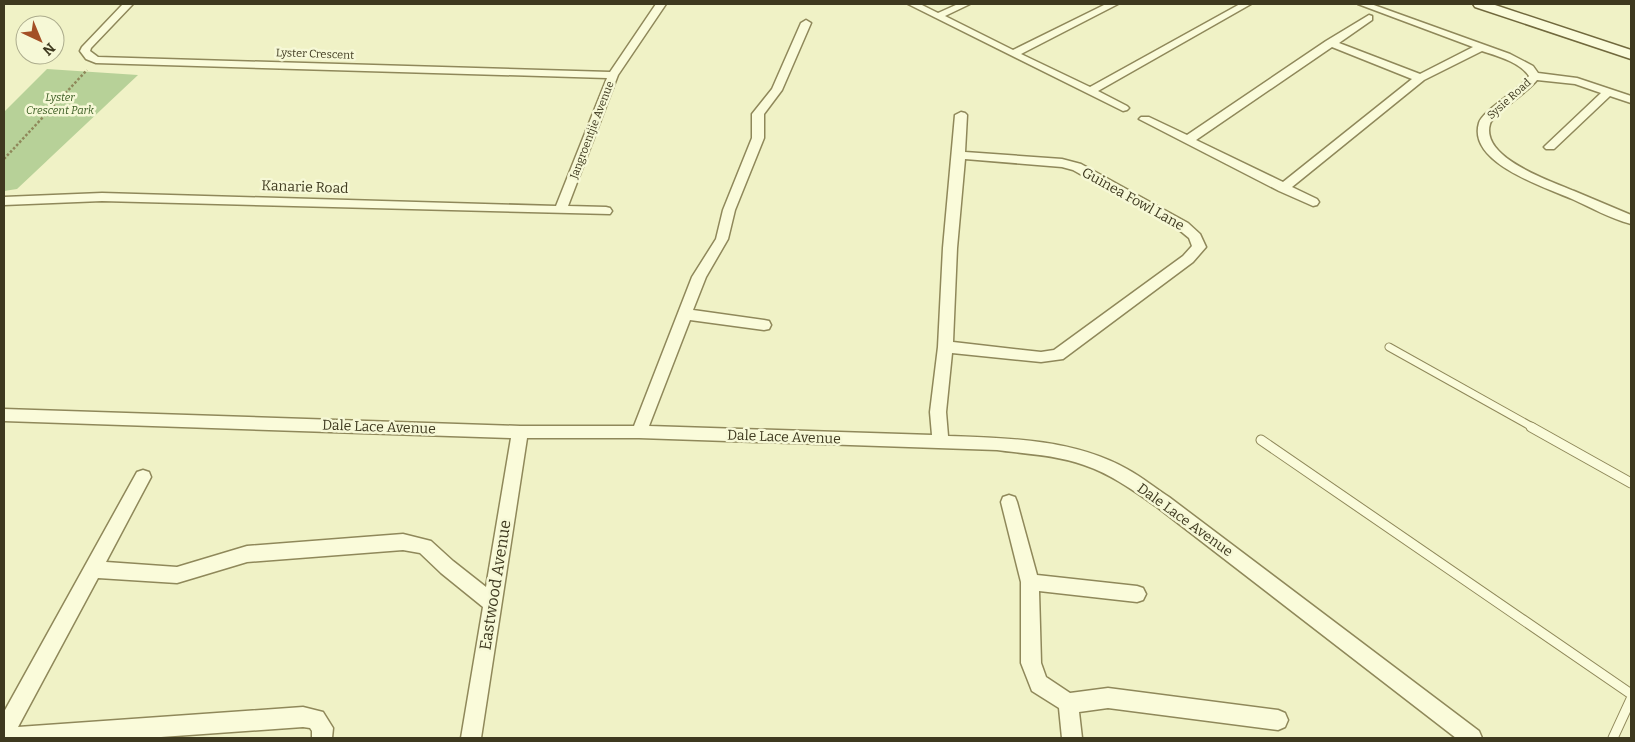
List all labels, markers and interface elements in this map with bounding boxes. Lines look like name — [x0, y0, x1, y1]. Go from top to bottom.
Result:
north arrow — [15, 15, 65, 65]
text: N — [39, 39, 58, 59]
street label: Lyster Crescent — [276, 46, 354, 62]
street label: Sysie Road — [1484, 76, 1534, 122]
street label: Jangroentjie Avenue — [567, 79, 617, 182]
park label: Lyster Crescent Park — [26, 91, 95, 117]
street label: Guinea Fowl Lane — [1079, 164, 1187, 234]
street label: Kanarie Road — [261, 177, 349, 197]
street label: Dale Lace Avenue — [322, 417, 436, 437]
street label: Dale Lace Avenue — [727, 427, 841, 447]
street label: Dale Lace Avenue — [1134, 480, 1236, 560]
street label: Eastwood Avenue — [475, 519, 515, 651]

